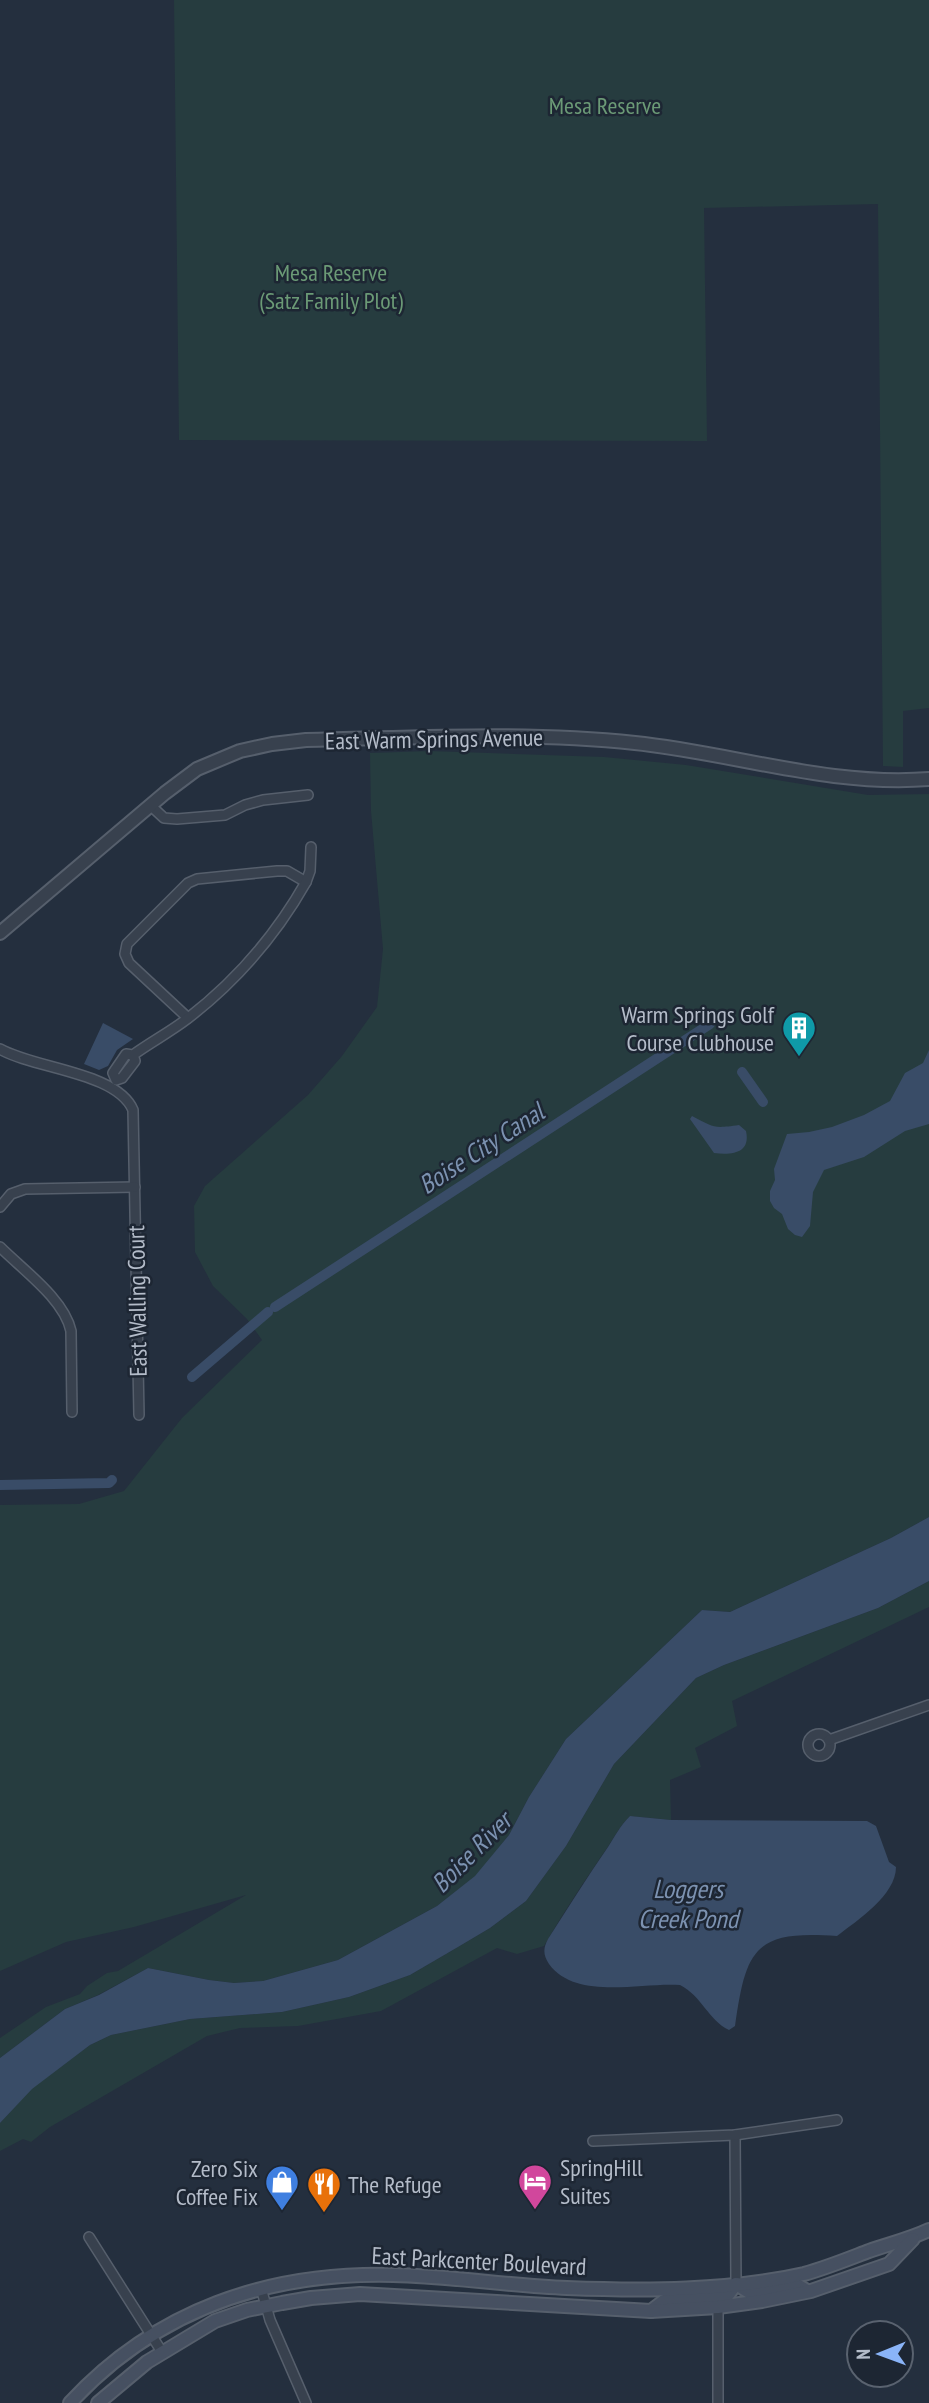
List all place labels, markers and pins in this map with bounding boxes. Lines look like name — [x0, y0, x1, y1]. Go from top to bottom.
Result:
place label: Warm Springs Golf Course Clubhouse — [621, 999, 775, 1058]
building icon: Warm Springs Golf Course Clubhouse — [780, 1009, 818, 1058]
place label: SpringHill Suites — [560, 2152, 643, 2211]
place label: Zero Six Coffee Fix — [176, 2153, 258, 2212]
hotel icon: SpringHill Suites — [516, 2162, 554, 2211]
shop icon: Zero Six Coffee Fix — [263, 2163, 301, 2212]
restaurant icon: The Refuge — [305, 2165, 343, 2214]
place label: The Refuge — [348, 2169, 442, 2200]

